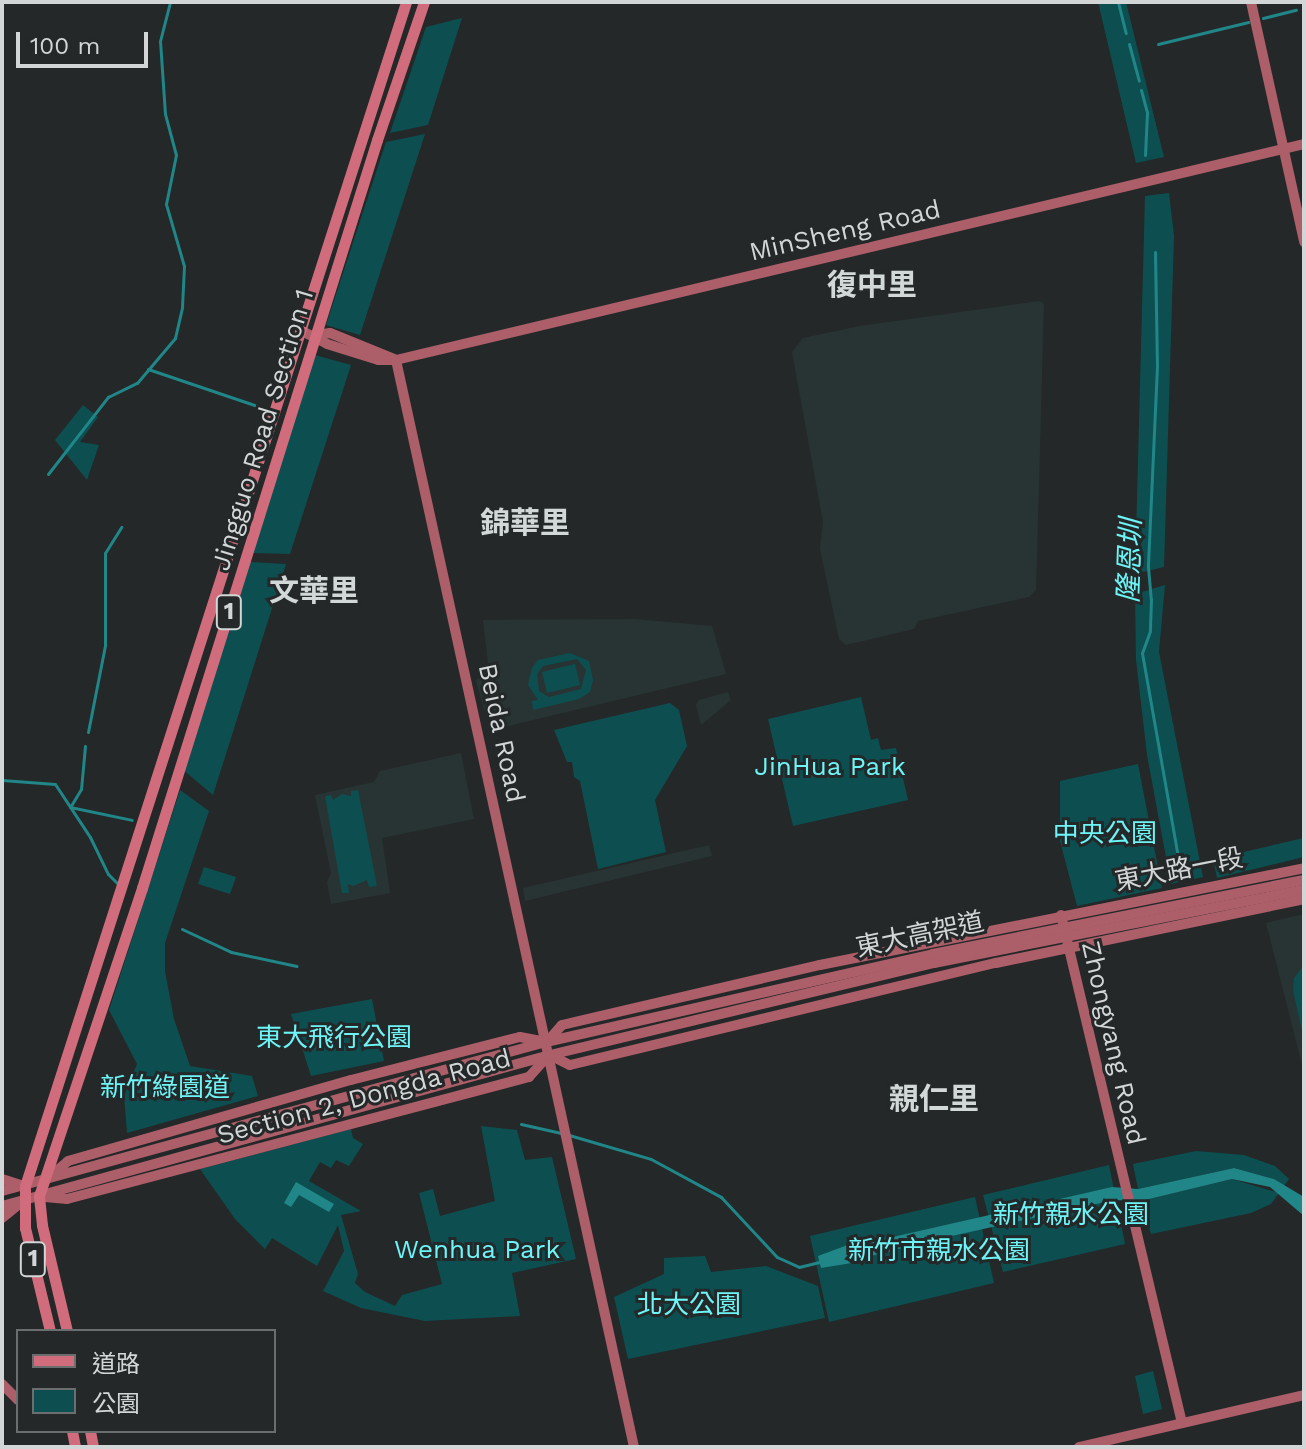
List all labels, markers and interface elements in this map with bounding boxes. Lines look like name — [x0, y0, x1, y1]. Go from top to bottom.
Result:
scale bar — [20, 16, 152, 66]
text: 100 m — [30, 32, 100, 60]
street label: MinSheng Road — [746, 194, 944, 268]
district label: 復中里 — [827, 267, 917, 303]
street label: Jingguo Road Section 1 — [205, 285, 321, 575]
district label: 錦華里 — [480, 505, 570, 541]
water label: 隆恩圳 — [1112, 518, 1148, 604]
district label: 文華里 — [269, 573, 359, 609]
road number: 1 — [215, 592, 243, 632]
street label: Beida Road — [471, 660, 531, 806]
park label: JinHua Park — [754, 751, 906, 783]
park label: 中央公園 — [1053, 818, 1157, 850]
street label: 東大路一段 — [1112, 842, 1246, 898]
street label: 東大高架道 — [853, 906, 987, 964]
street label: Zhongyang Road — [1074, 938, 1152, 1148]
park label: 東大飛行公園 — [256, 1022, 412, 1054]
street label: Section 2, Dongda Road — [214, 1043, 514, 1151]
park label: 新竹綠園道 — [100, 1072, 230, 1104]
district label: 親仁里 — [889, 1081, 979, 1117]
park label: 新竹親水公園 — [993, 1199, 1149, 1231]
park label: Wenhua Park — [394, 1234, 560, 1266]
park label: 新竹市親水公園 — [848, 1235, 1030, 1267]
road number: 1 — [19, 1239, 47, 1279]
park label: 北大公園 — [637, 1289, 741, 1321]
legend — [16, 1329, 276, 1433]
text: 道路 — [92, 1350, 140, 1378]
text: 公園 — [92, 1390, 140, 1418]

